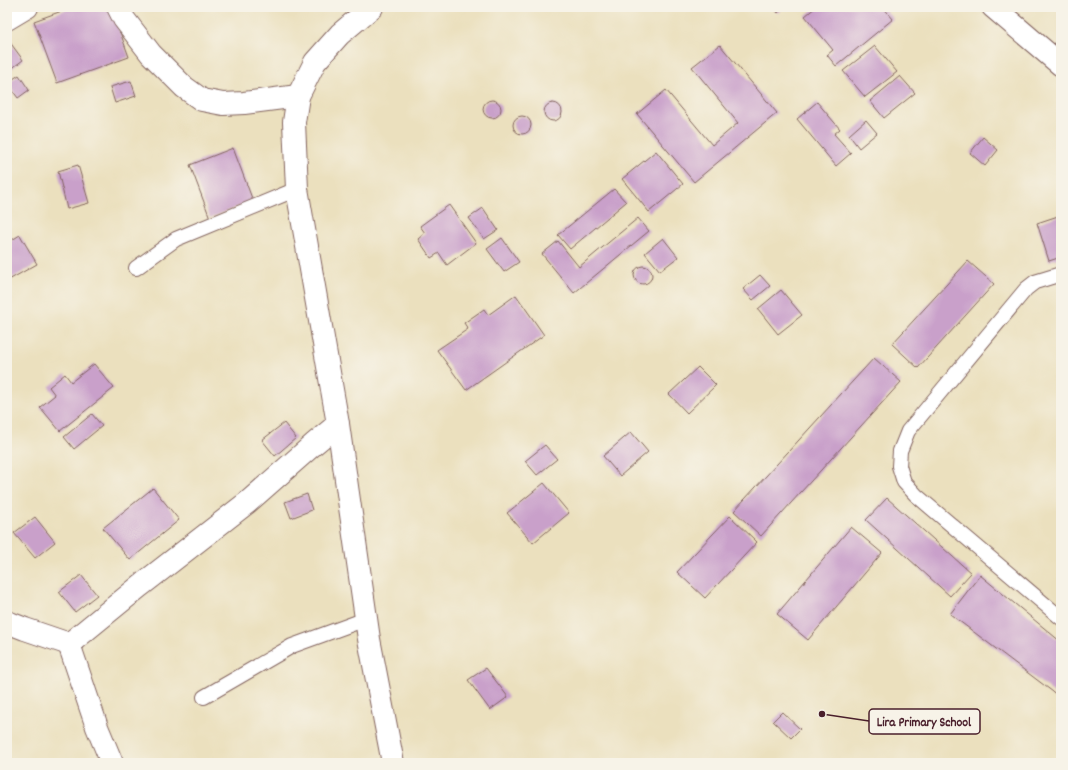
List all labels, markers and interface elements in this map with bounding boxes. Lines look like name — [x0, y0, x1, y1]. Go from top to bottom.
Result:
callout: Lira Primary School — [869, 709, 980, 734]
text: Lira Primary School — [877, 714, 972, 733]

